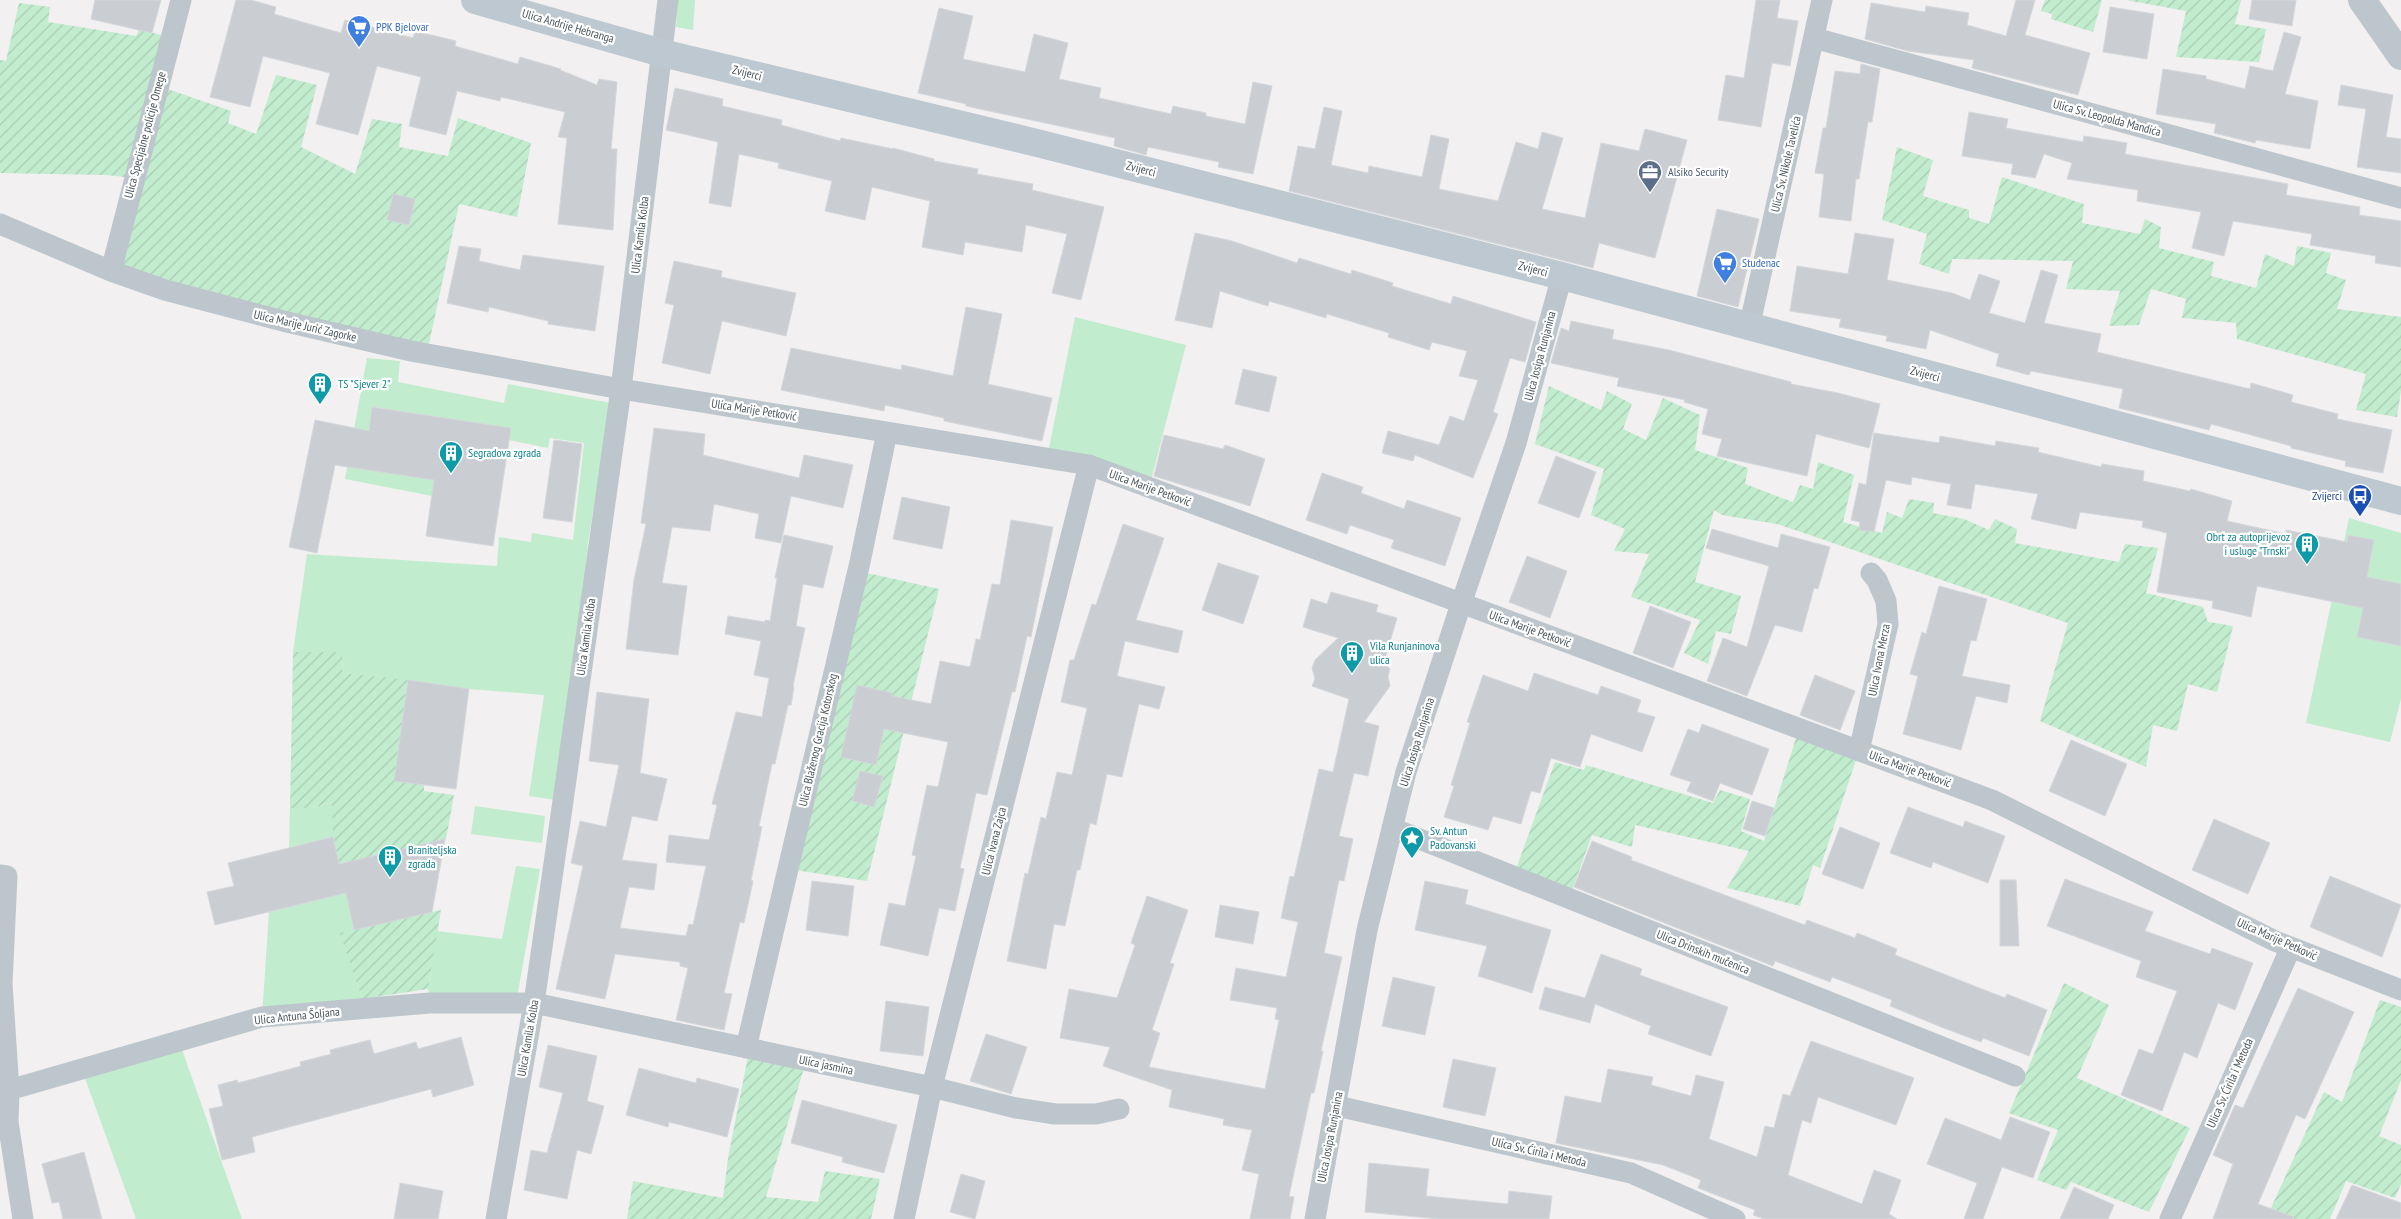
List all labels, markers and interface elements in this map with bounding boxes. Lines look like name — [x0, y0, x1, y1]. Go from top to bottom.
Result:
street label: Ulica Andrije Hebranga — [520, 5, 616, 46]
supermarket icon: PPK Bjelovar — [346, 14, 372, 48]
place label: PPK Bjelovar — [376, 19, 430, 34]
street label: Zvijerci — [731, 62, 763, 83]
street label: Ulica Specijalne policije Omege — [120, 70, 169, 200]
street label: Ulica Sv. Leopolda Mandića — [2052, 96, 2163, 139]
street label: Ulica Sv. Nikole Tavelića — [1767, 114, 1804, 213]
street label: Zvijerci — [1125, 158, 1157, 179]
office icon: Alsiko Security — [1637, 159, 1663, 193]
place label: Alsiko Security — [1668, 164, 1729, 179]
street label: Ulica Kamila Kolba — [627, 195, 652, 274]
supermarket icon: Studenac — [1712, 250, 1738, 284]
place label: Studenac — [1742, 255, 1781, 270]
street label: Zvijerci — [1517, 258, 1549, 279]
street label: Ulica Marije Jurić Zagorke — [252, 306, 358, 345]
street label: Ulica Josipa Runjanina — [1520, 309, 1559, 402]
street label: Zvijerci — [1909, 362, 1942, 385]
building icon: TS "Sjever 2" — [307, 371, 333, 405]
place label: TS "Sjever 2" — [338, 376, 391, 391]
street label: Ulica Marije Petković — [710, 395, 799, 424]
building icon: Segradova zgrada — [438, 440, 464, 474]
place label: Segradova zgrada — [468, 445, 541, 460]
street label: Ulica Marije Petković — [1107, 466, 1194, 510]
bus stop icon: Zvijerci — [2347, 483, 2373, 517]
place label: Zvijerci — [2312, 488, 2342, 503]
place label: Obrt za autoprijevoz i usluge "Trnski" — [2206, 529, 2290, 558]
building icon: Obrt za autoprijevoz i usluge "Trnski" — [2294, 531, 2320, 565]
street label: Ulica Kamila Kolba — [573, 597, 598, 676]
street label: Ulica Marije Petković — [1487, 607, 1574, 651]
street label: Ulica Ivana Merza — [1864, 622, 1893, 697]
place label: Vila Runjaninova ulica — [1369, 638, 1440, 667]
building icon: Vila Runjaninova ulica — [1339, 640, 1365, 674]
street label: Ulica Blaženog Gracija Kotorskog — [795, 672, 840, 808]
street label: Ulica Josipa Runjanina — [1396, 695, 1437, 788]
street label: Ulica Marije Petković — [1867, 747, 1954, 791]
street label: Ulica Ivana Zajca — [978, 805, 1009, 876]
place label: Sv. Antun Padovanski — [1430, 823, 1476, 852]
place icon: Sv. Antun Padovanski — [1399, 825, 1425, 859]
place label: Braniteljska zgrada — [408, 842, 457, 871]
building icon: Braniteljska zgrada — [377, 844, 403, 878]
street label: Ulica Marije Petković — [2235, 914, 2320, 963]
street label: Ulica Drinskih mučenica — [1655, 926, 1752, 977]
street label: Ulica Kamila Kolba — [513, 998, 542, 1077]
street label: Ulica Antuna Šoljana — [254, 1004, 340, 1027]
street label: Ulica Sv. Ćirila i Metoda — [2203, 1035, 2256, 1130]
street label: Ulica jasmina — [798, 1051, 855, 1078]
street label: Ulica Josipa Runjanina — [1313, 1090, 1346, 1184]
street label: Ulica Sv. Ćirila i Metoda — [1490, 1133, 1588, 1170]

